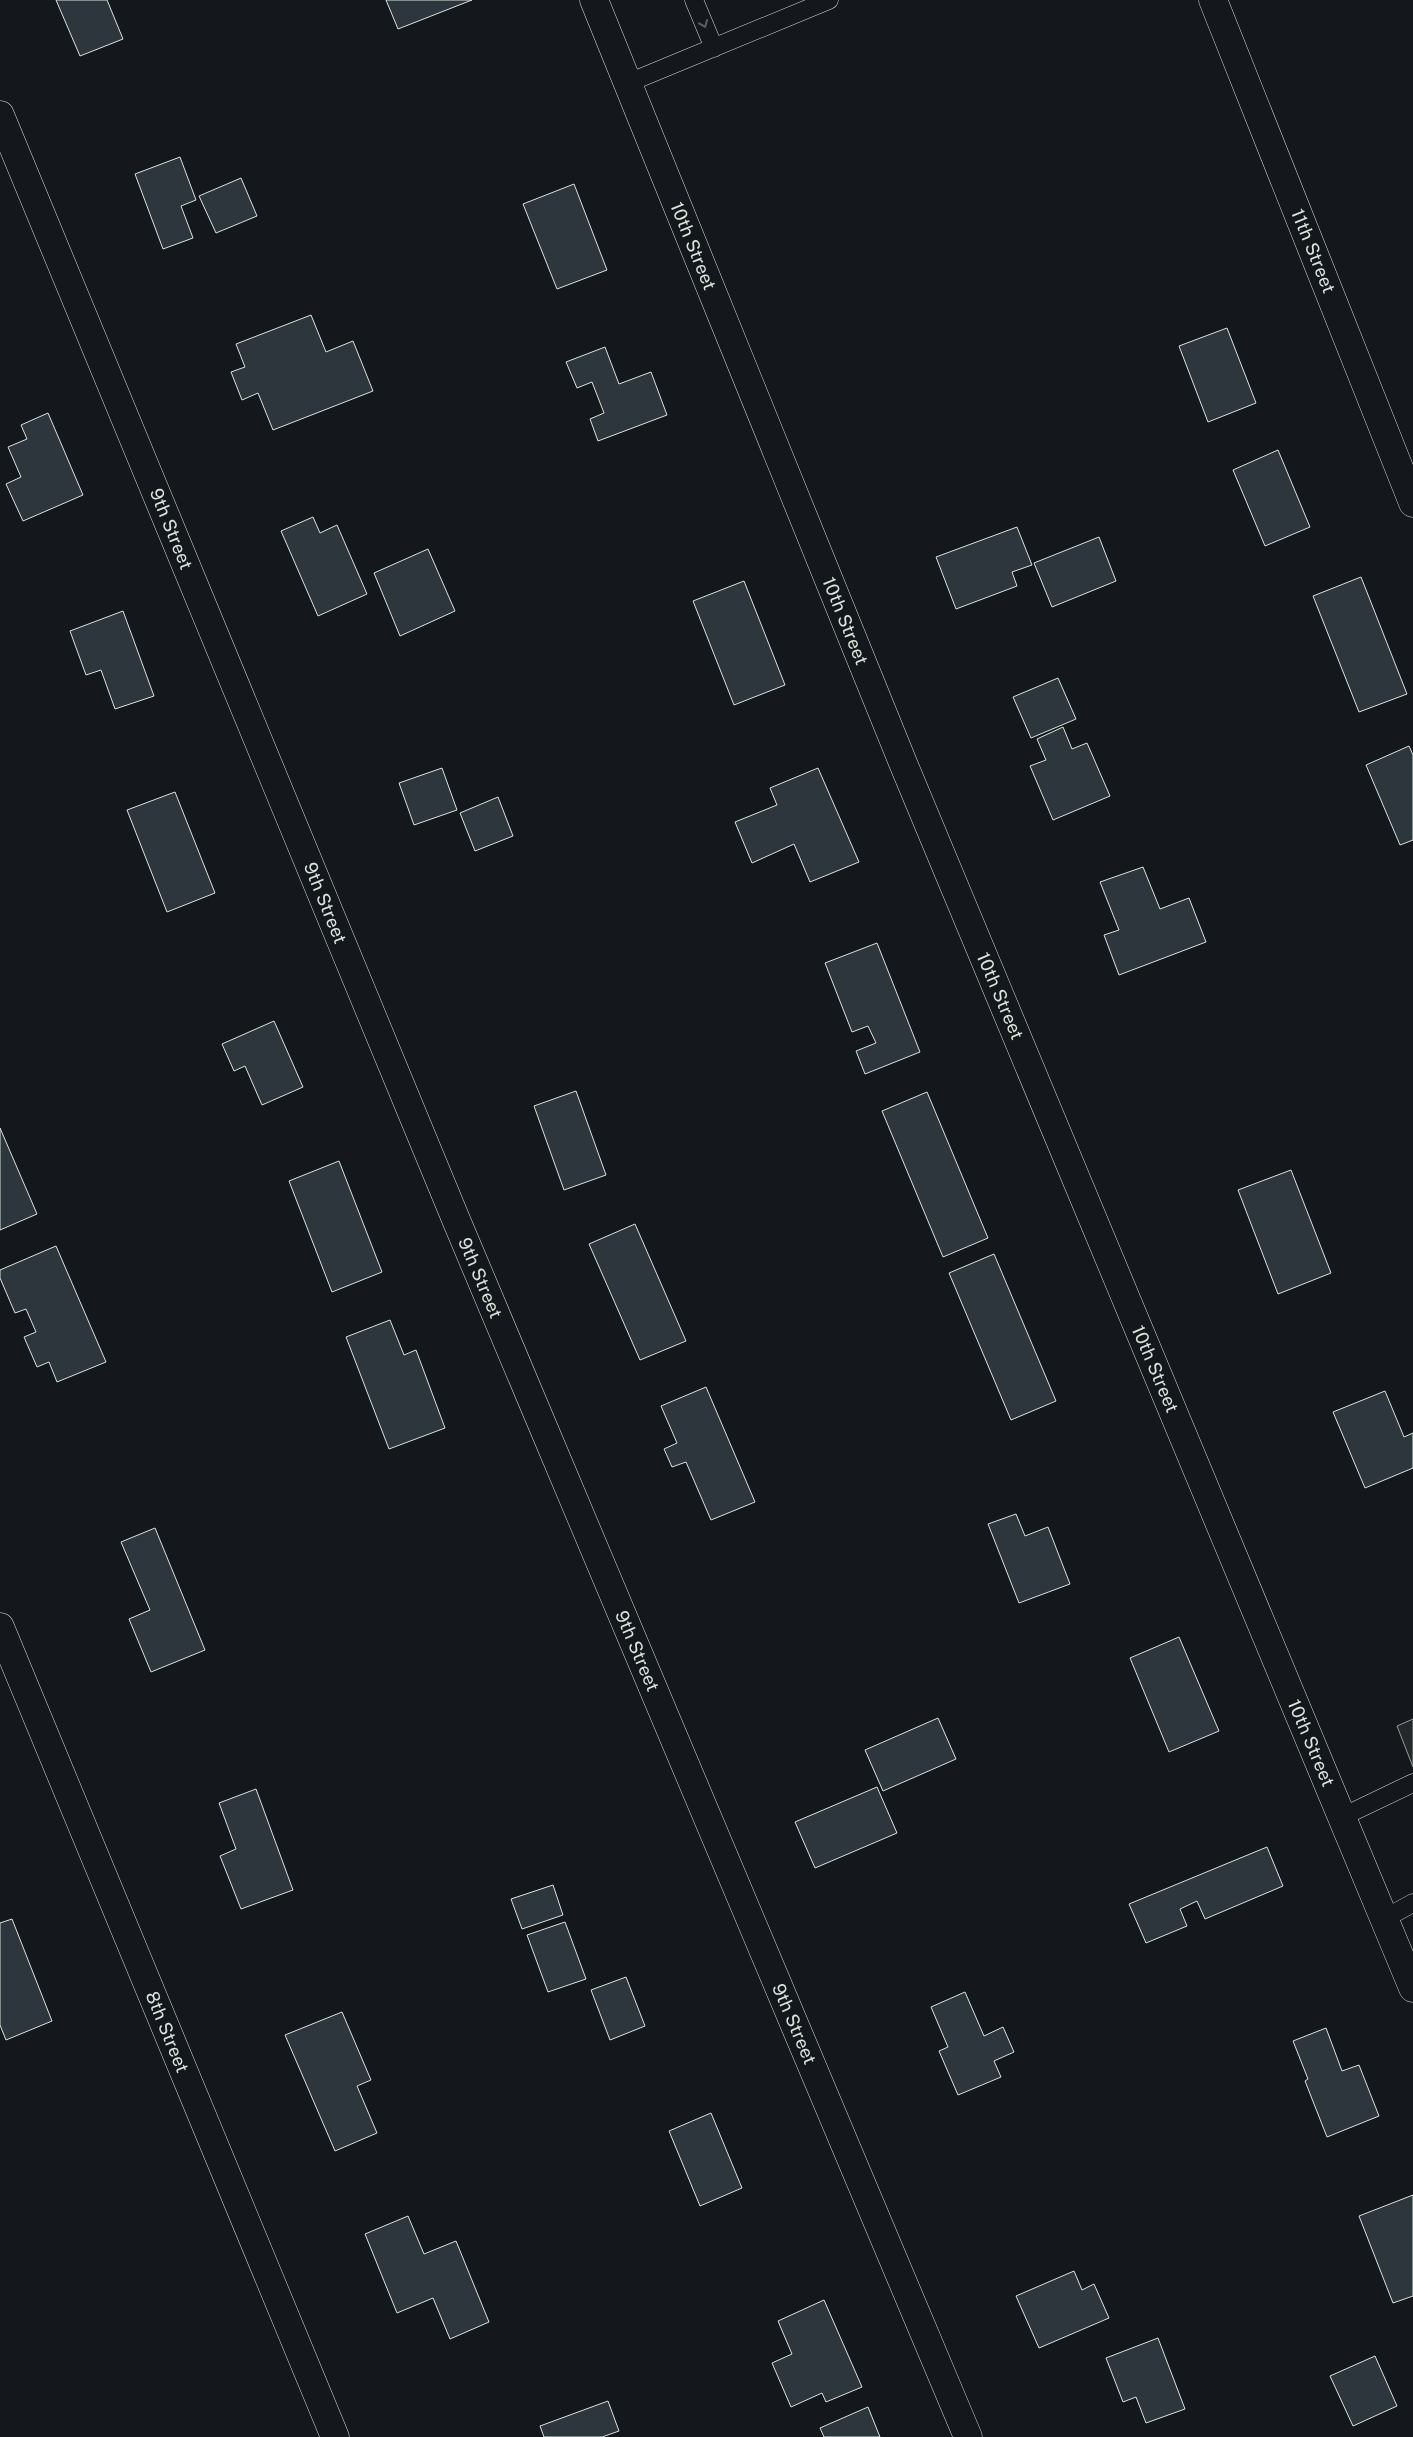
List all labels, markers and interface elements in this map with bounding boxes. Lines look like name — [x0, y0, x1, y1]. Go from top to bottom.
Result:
one-way arrow — [698, 19, 708, 28]
street label: 10th Street — [666, 199, 721, 293]
street label: 11th Street — [1287, 206, 1340, 296]
street label: 9th Street — [146, 485, 197, 572]
street label: 10th Street — [818, 574, 873, 668]
street label: 9th Street — [300, 859, 351, 946]
street label: 10th Street — [973, 949, 1028, 1043]
street label: 9th Street — [454, 1234, 507, 1321]
street label: 10th Street — [1128, 1322, 1183, 1416]
street label: 9th Street — [611, 1607, 664, 1694]
street label: 10th Street — [1284, 1696, 1339, 1790]
street label: 9th Street — [768, 1980, 821, 2067]
street label: 8th Street — [142, 1988, 193, 2076]

